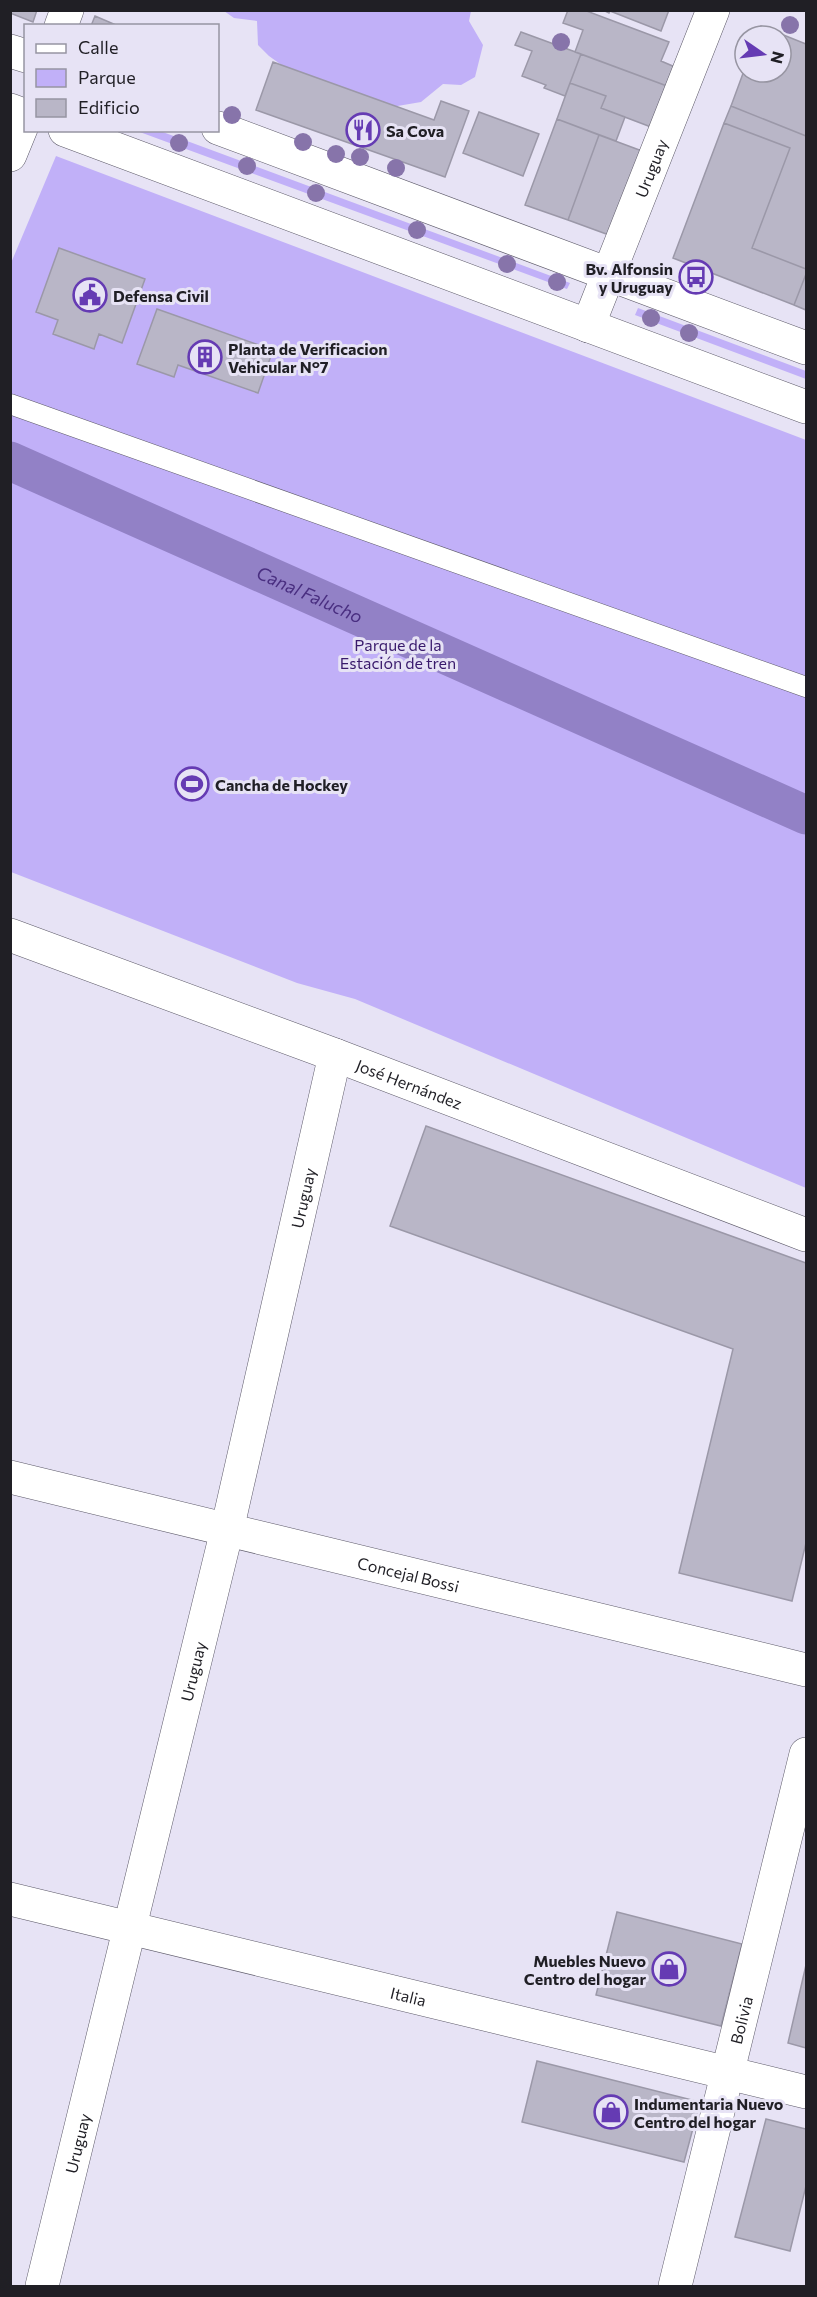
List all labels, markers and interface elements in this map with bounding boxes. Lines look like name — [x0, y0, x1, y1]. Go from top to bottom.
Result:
legend — [24, 24, 219, 132]
north arrow — [733, 24, 793, 84]
text: Calle — [78, 36, 118, 58]
text: N — [767, 50, 789, 66]
text: Parque — [78, 66, 136, 88]
text: Edificio — [78, 96, 140, 118]
restaurant icon: Sa Cova — [345, 112, 381, 148]
place label: Sa Cova — [386, 121, 444, 140]
street label: Uruguay — [630, 136, 671, 200]
place label: Bv. Alfonsin y Uruguay — [585, 259, 673, 296]
bus stop icon: Bv. Alfonsin y Uruguay — [678, 259, 714, 295]
public building icon: Defensa Civil — [72, 277, 108, 313]
place label: Defensa Civil — [113, 286, 209, 305]
building icon: Planta de Verificacion Vehicular N°7 — [187, 339, 223, 375]
place label: Planta de Verificacion Vehicular N°7 — [228, 339, 387, 376]
water label: Canal Falucho — [253, 561, 366, 627]
park label: Parque de la Estación de tren — [340, 635, 456, 672]
sports icon: Cancha de Hockey — [174, 766, 210, 802]
place label: Cancha de Hockey — [215, 775, 348, 794]
street label: José Hernández — [354, 1055, 465, 1112]
street label: Uruguay — [286, 1166, 319, 1230]
street label: Concejal Bossi — [356, 1552, 461, 1595]
street label: Uruguay — [176, 1639, 209, 1703]
place label: Muebles Nuevo Centro del hogar — [524, 1951, 646, 1988]
shop icon: Muebles Nuevo Centro del hogar — [651, 1951, 687, 1987]
street label: Italia — [389, 1982, 428, 2009]
street label: Bolivia — [725, 1994, 756, 2046]
shop icon: Indumentaria Nuevo Centro del hogar — [593, 2094, 629, 2130]
place label: Indumentaria Nuevo Centro del hogar — [634, 2094, 784, 2131]
street label: Uruguay — [60, 2111, 93, 2175]

